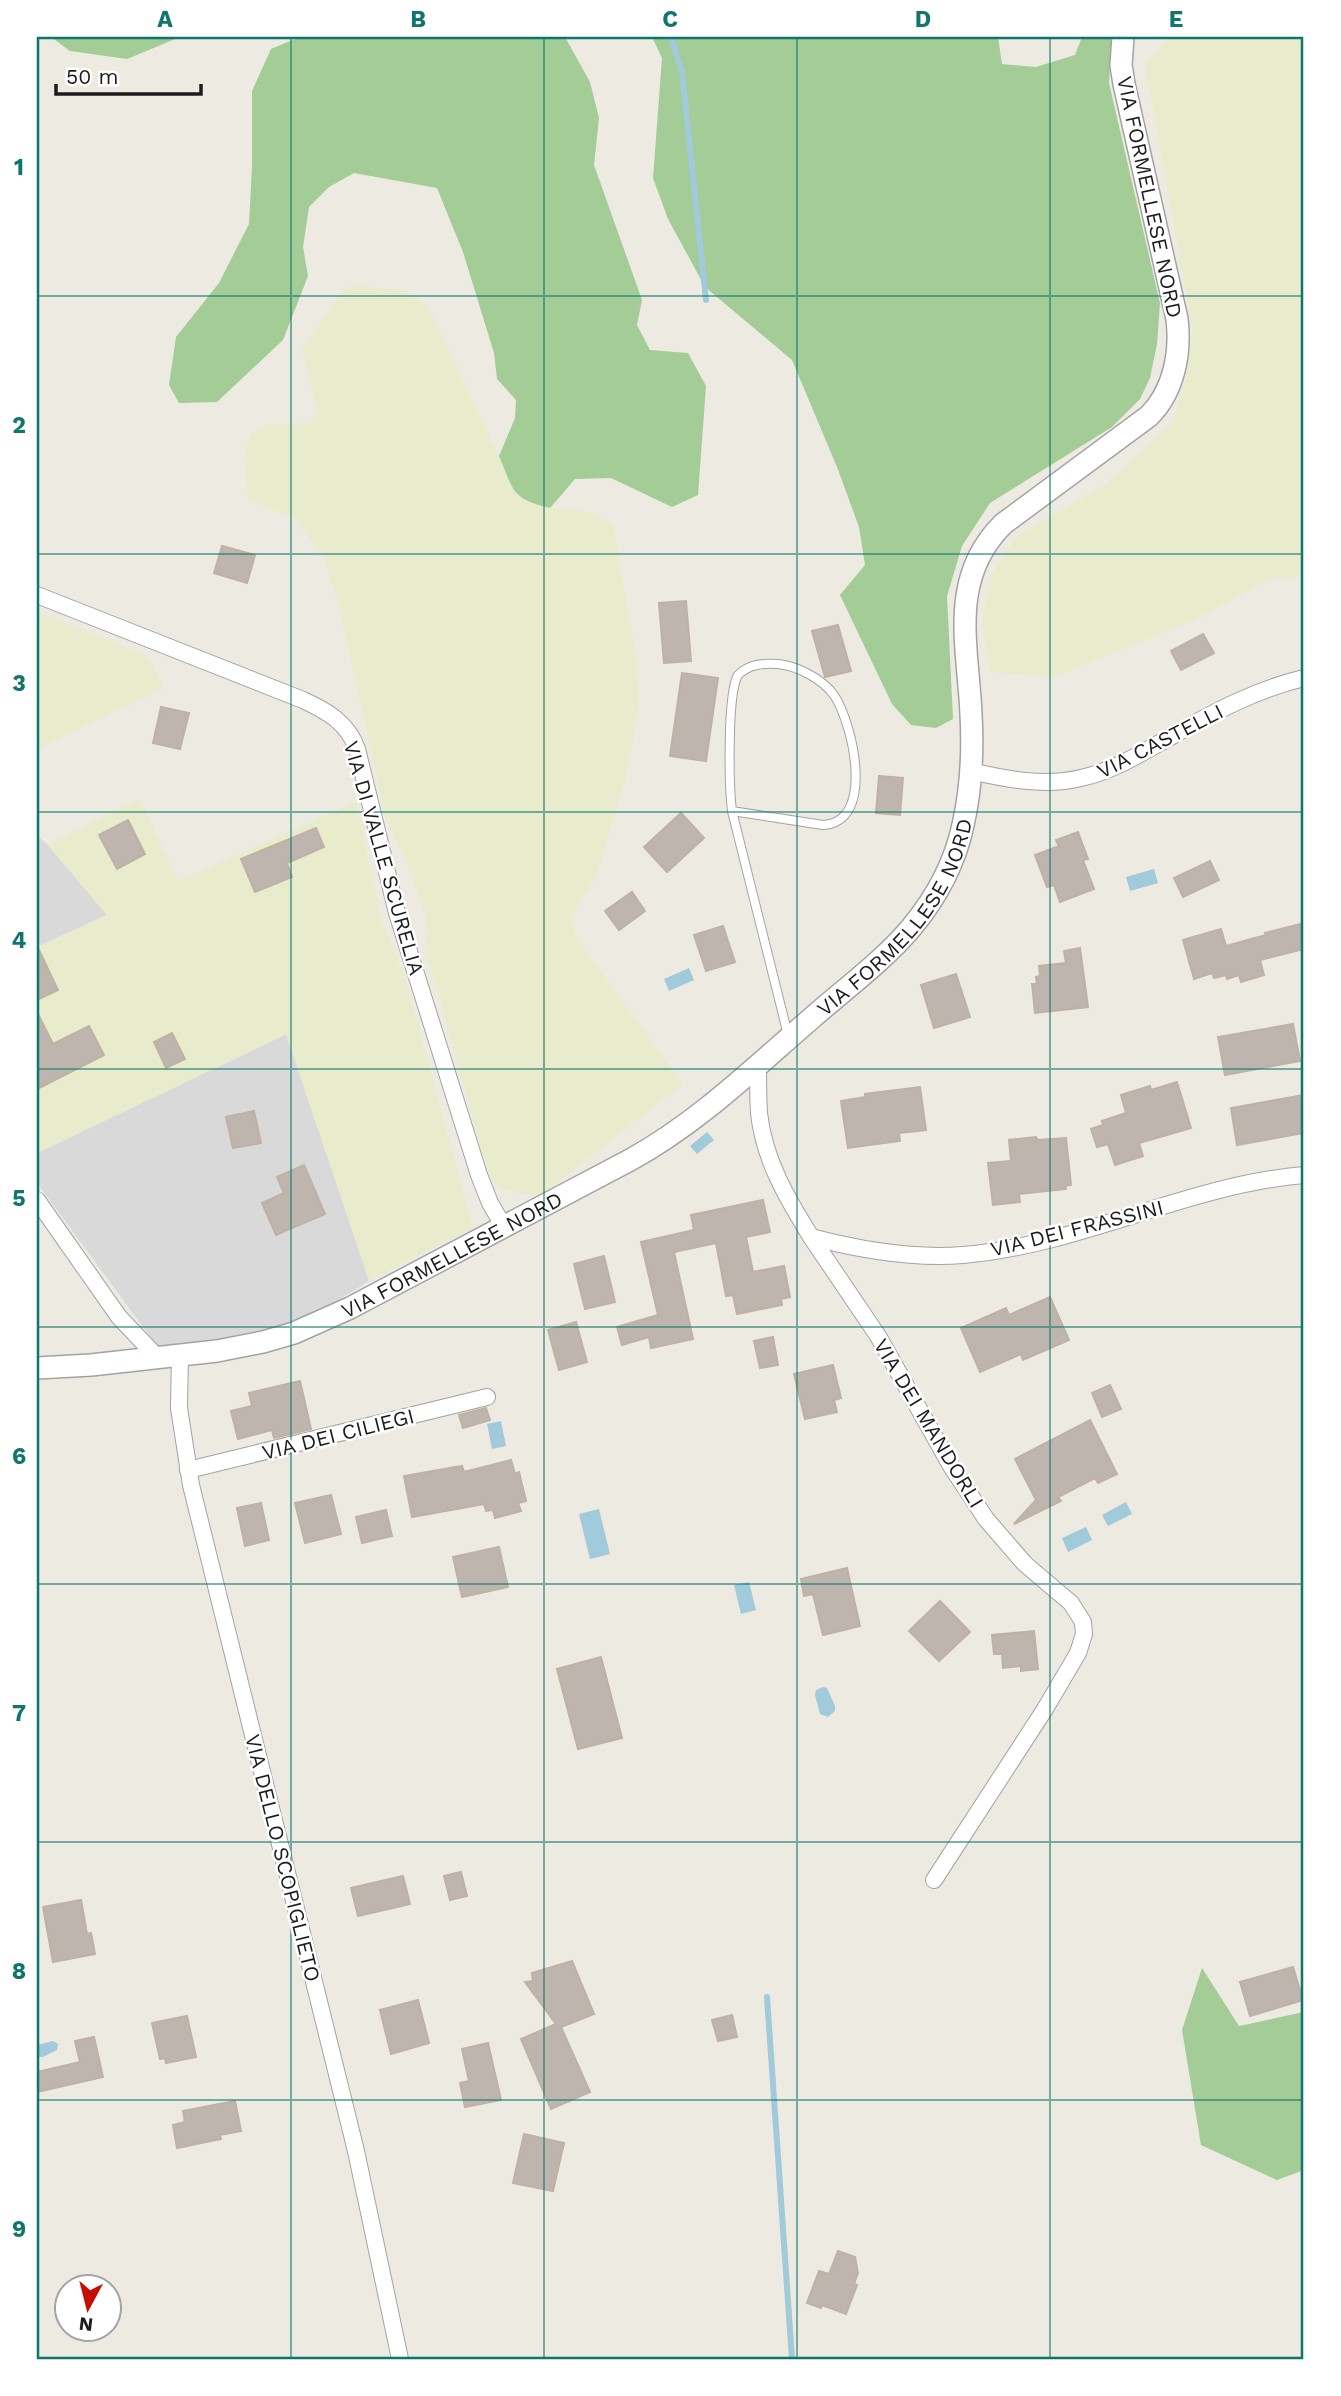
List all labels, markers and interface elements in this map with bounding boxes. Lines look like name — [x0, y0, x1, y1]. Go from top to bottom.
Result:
text: A — [157, 6, 173, 33]
text: B — [410, 6, 426, 33]
text: C — [662, 6, 678, 33]
text: D — [915, 6, 931, 33]
text: E — [1169, 6, 1183, 33]
scale bar — [56, 52, 201, 96]
text: 50 m — [66, 64, 118, 89]
street label: VIA FORMELLESE NORD — [1112, 74, 1188, 320]
text: 1 — [14, 154, 24, 181]
text: 2 — [12, 412, 26, 439]
text: 3 — [12, 670, 26, 697]
street label: VIA CASTELLI — [1093, 698, 1227, 784]
street label: VIA DI VALLE SCURELIA — [339, 738, 429, 978]
street label: VIA FORMELLESE NORD — [812, 816, 977, 1021]
text: 4 — [12, 927, 27, 954]
text: 5 — [12, 1185, 26, 1212]
street label: VIA FORMELLESE NORD — [337, 1186, 566, 1323]
street label: VIA DEI FRASSINI — [988, 1194, 1166, 1262]
street label: VIA DEI MANDORLI — [869, 1334, 989, 1512]
street label: VIA DEI CILIEGI — [259, 1403, 417, 1465]
text: 6 — [12, 1443, 26, 1470]
text: 7 — [12, 1700, 26, 1727]
street label: VIA DELLO SCOPIGLIETO — [240, 1732, 326, 1984]
text: 8 — [12, 1958, 26, 1985]
text: 9 — [12, 2216, 26, 2243]
north arrow — [52, 2274, 122, 2344]
text: N — [78, 2312, 94, 2337]

